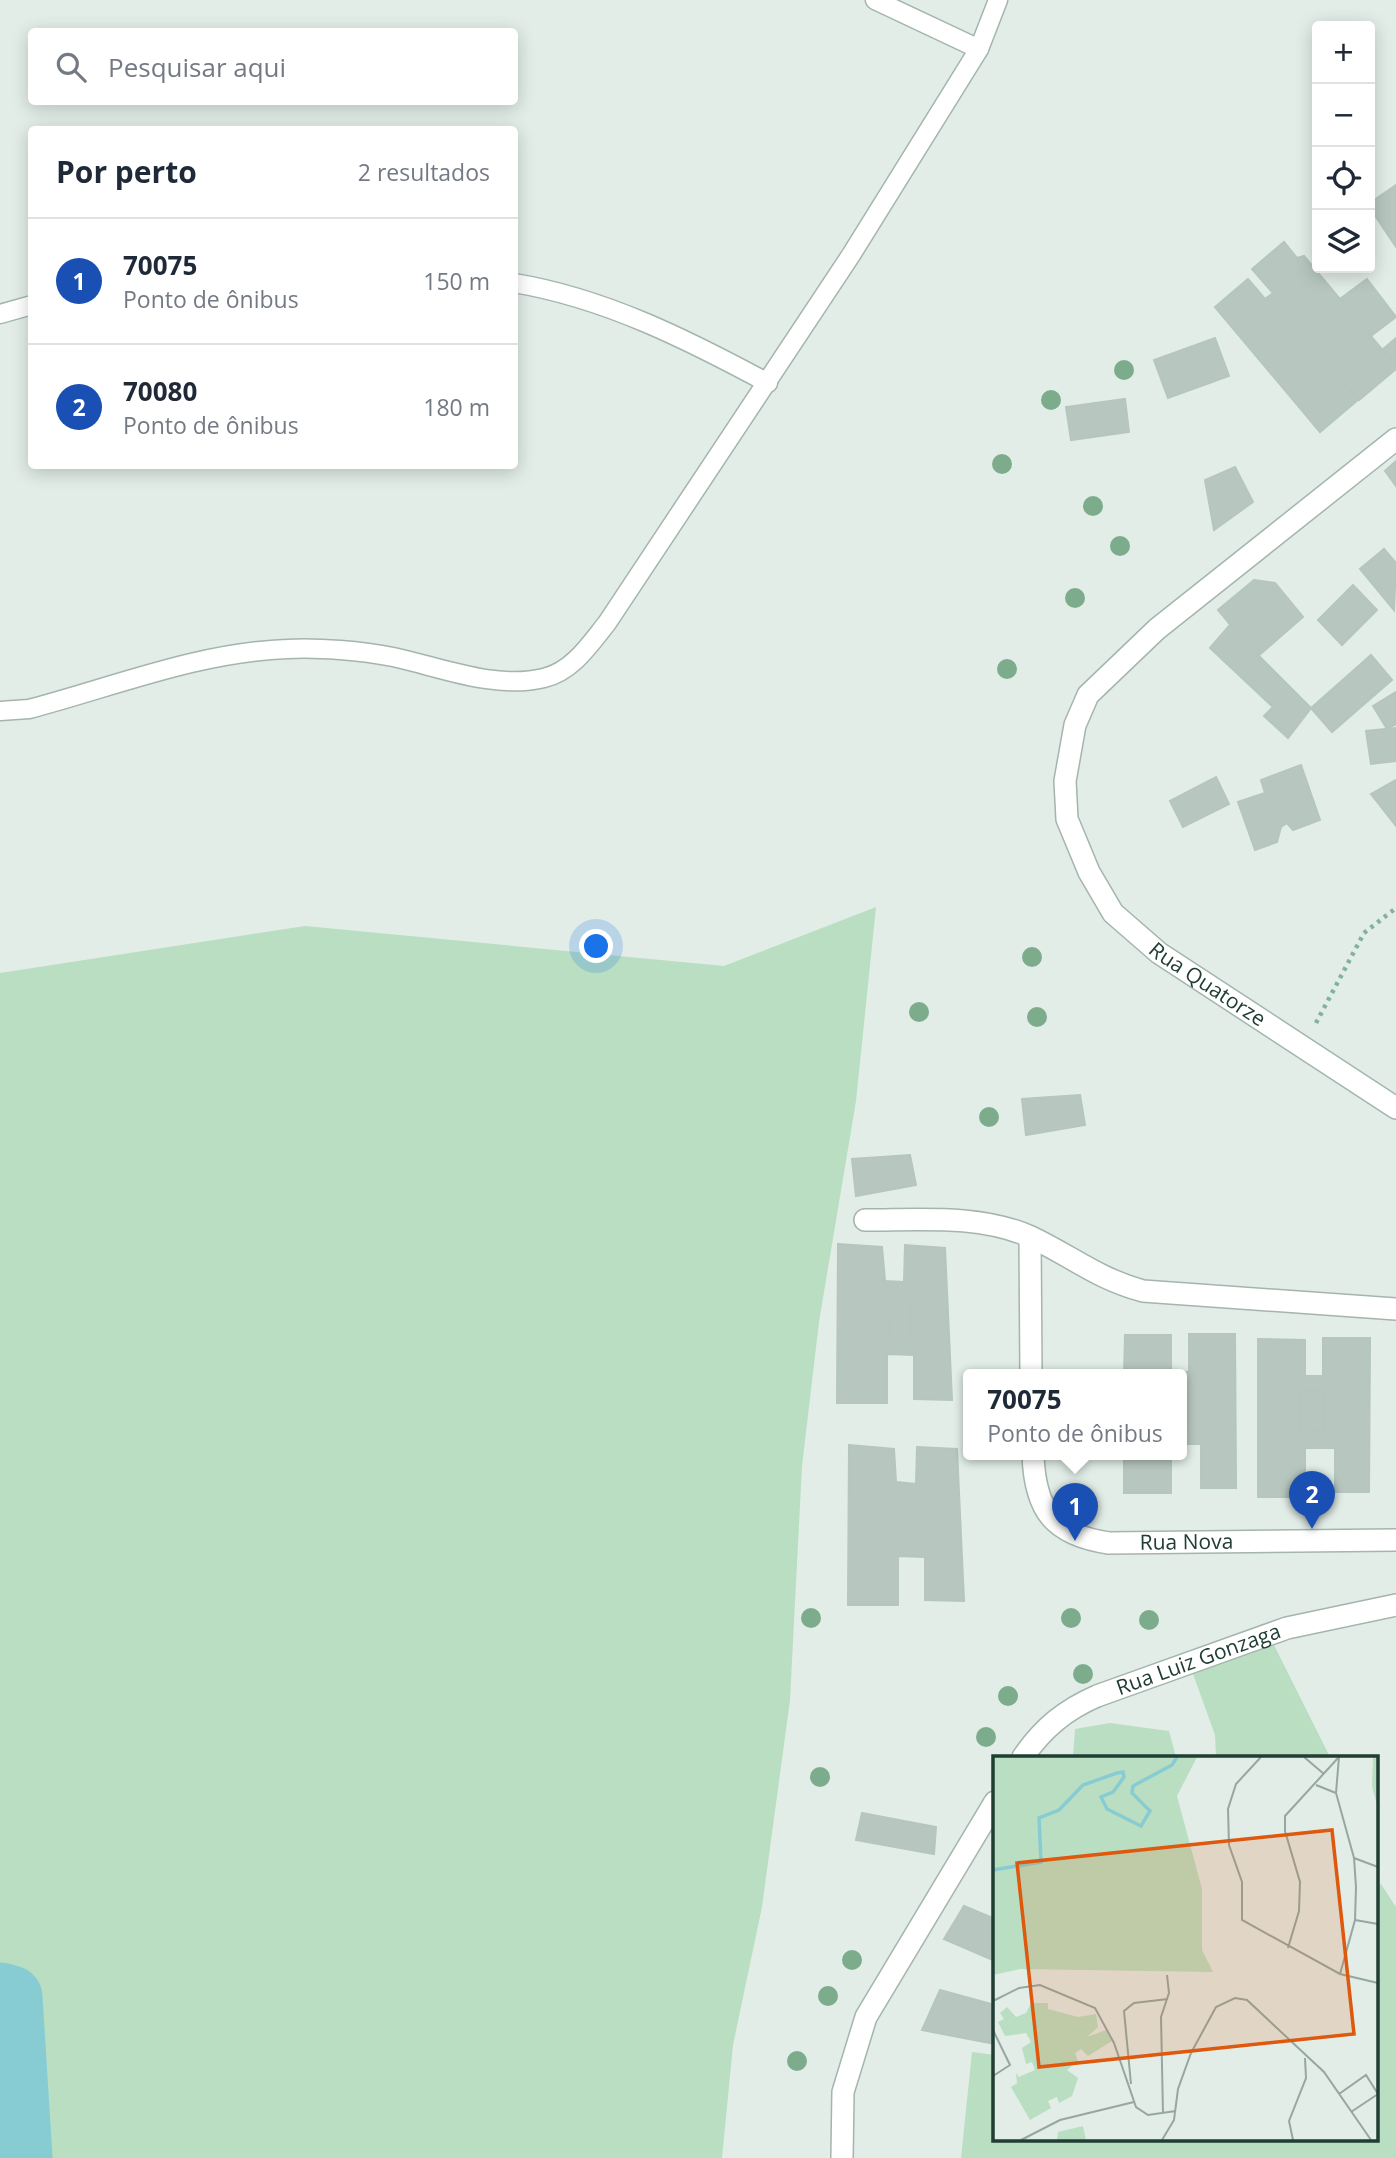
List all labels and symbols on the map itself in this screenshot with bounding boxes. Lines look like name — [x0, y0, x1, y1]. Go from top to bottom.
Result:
your location — [579, 929, 613, 963]
street label: Rua Quatorze — [1143, 935, 1272, 1032]
pin: 2 — [1289, 1471, 1335, 1529]
pin: 1 — [1052, 1483, 1098, 1541]
street label: Rua Nova — [1139, 1527, 1233, 1556]
street label: Rua Luiz Gonzaga — [1112, 1616, 1284, 1701]
inset map — [993, 1756, 1378, 2140]

